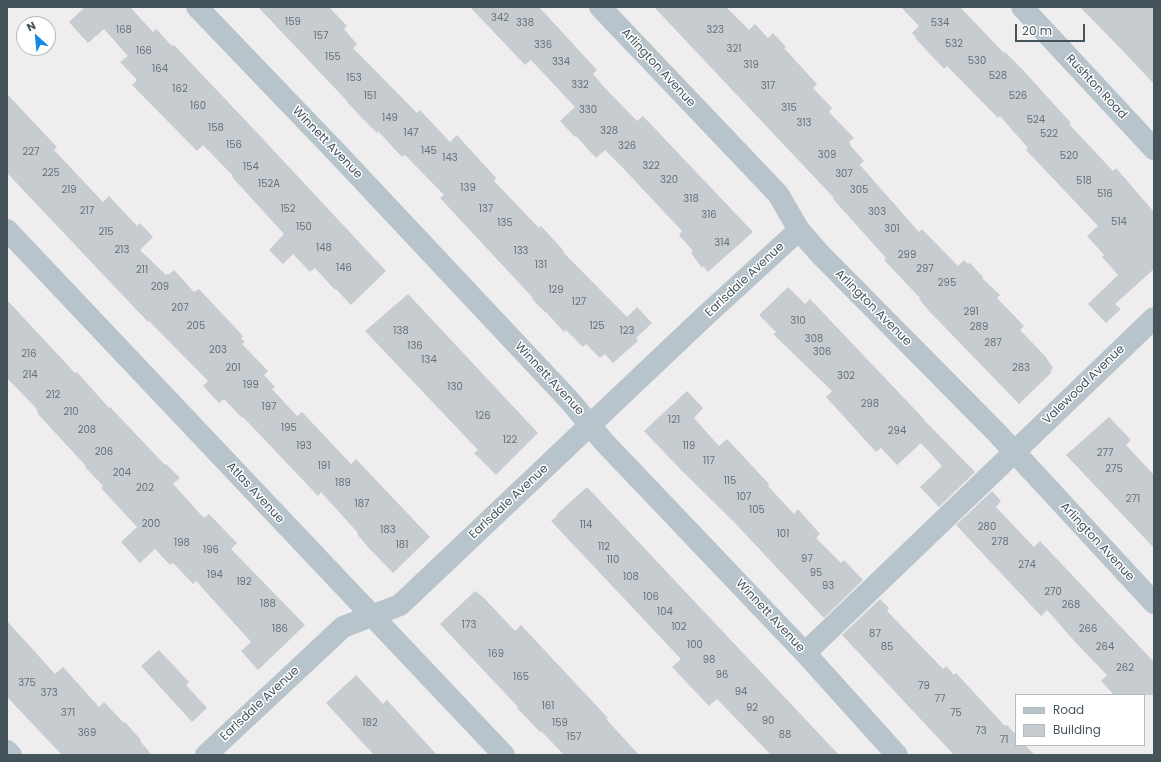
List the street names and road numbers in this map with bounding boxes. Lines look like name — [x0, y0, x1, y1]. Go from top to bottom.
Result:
street label: Arlington Avenue — [618, 26, 698, 110]
street label: Rushton Road — [1062, 52, 1130, 122]
street label: Winnett Avenue — [289, 104, 365, 182]
street label: Earlsdale Avenue — [702, 240, 788, 320]
street label: Arlington Avenue — [832, 267, 914, 349]
street label: Winnett Avenue — [512, 340, 586, 418]
street label: Valewood Avenue — [1040, 342, 1128, 428]
street label: Atlas Avenue — [223, 460, 287, 526]
street label: Earlsdale Avenue — [466, 462, 552, 542]
street label: Arlington Avenue — [1057, 500, 1137, 584]
street label: Winnett Avenue — [733, 577, 807, 655]
street label: Earlsdale Avenue — [217, 664, 303, 744]

